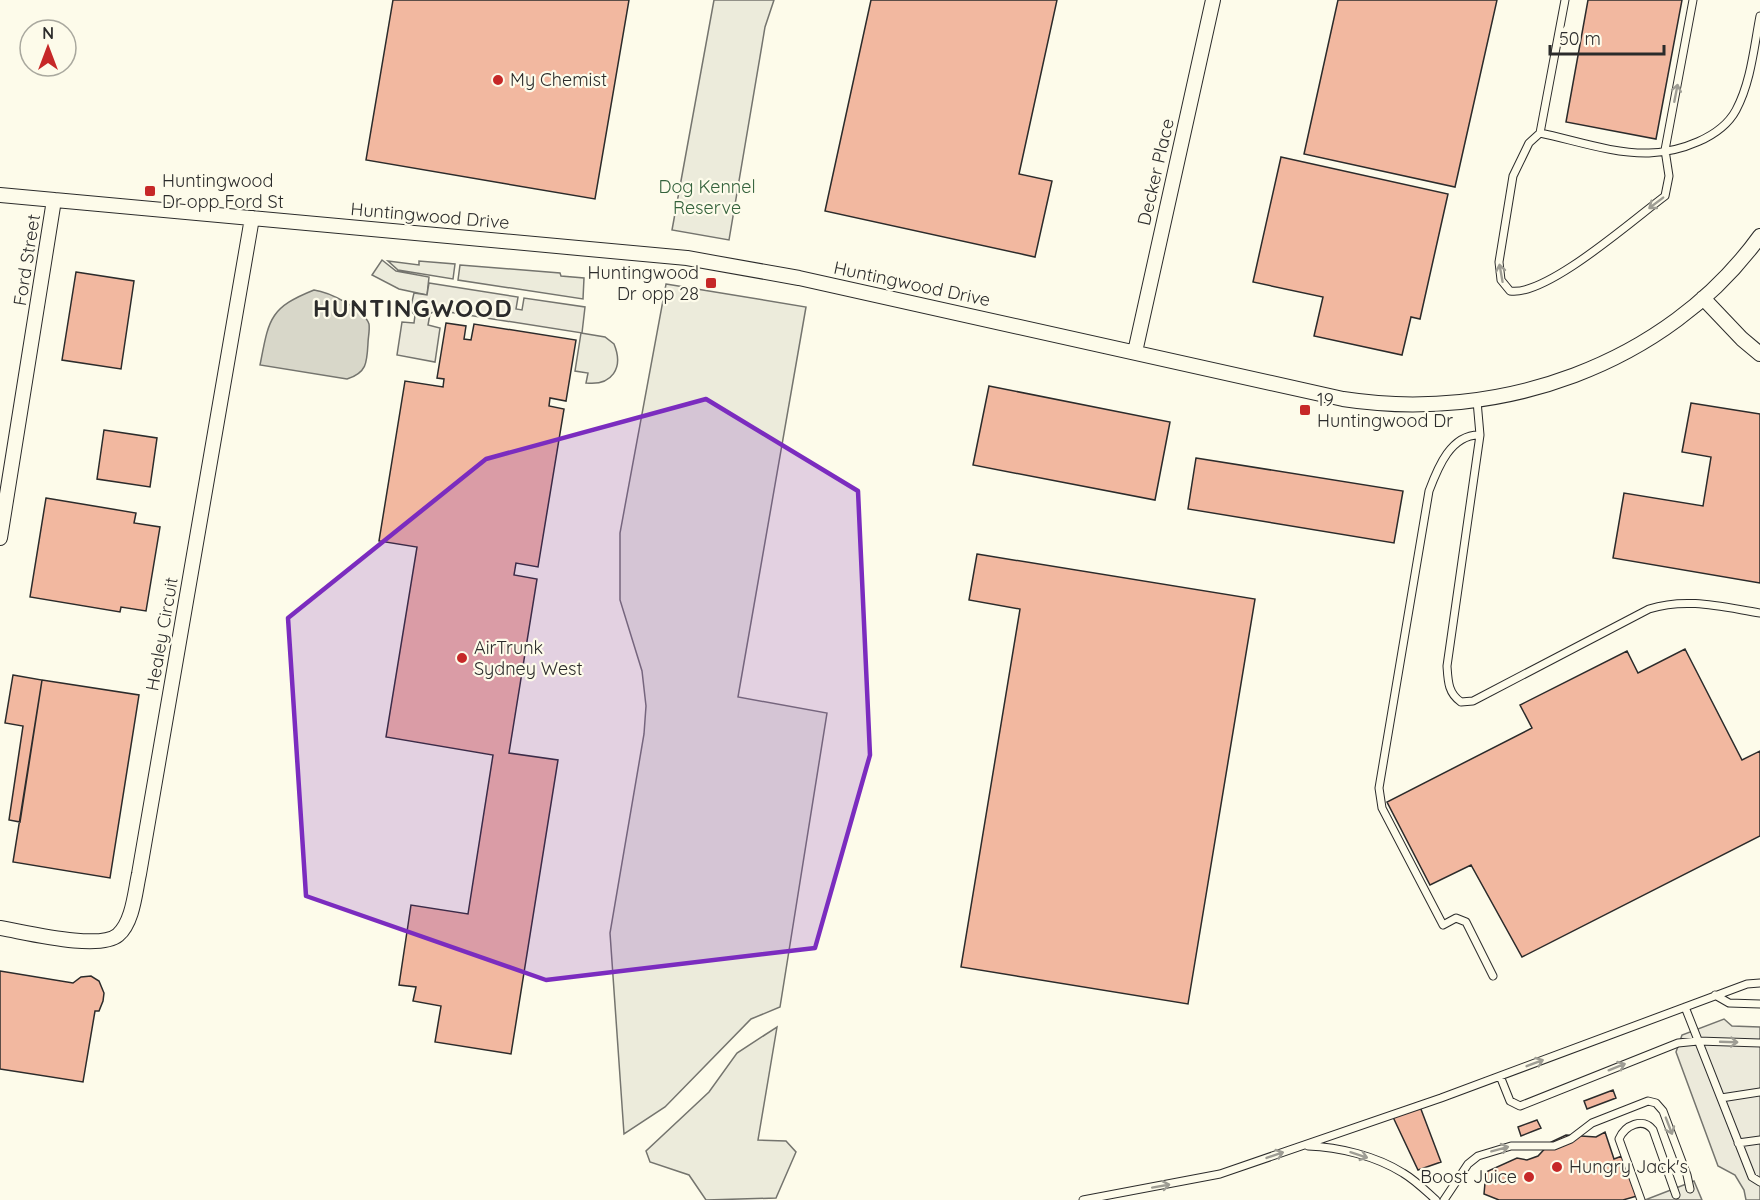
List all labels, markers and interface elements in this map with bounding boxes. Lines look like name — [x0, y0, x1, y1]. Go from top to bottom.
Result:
north arrow — [18, 18, 78, 78]
scale bar — [1550, 18, 1664, 56]
text: N — [42, 23, 54, 43]
text: 50 m — [1559, 27, 1601, 50]
place label: My Chemist — [510, 68, 607, 91]
marker: My Chemist — [491, 73, 505, 87]
one-way arrow — [1671, 83, 1682, 103]
street label: Decker Place — [1132, 116, 1179, 228]
place label: Huntingwood Dr opp Ford St — [162, 169, 284, 213]
park label: Dog Kennel Reserve — [658, 175, 756, 219]
marker: Huntingwood Dr opp Ford St — [143, 184, 157, 198]
one-way arrow — [1648, 196, 1664, 209]
street label: Huntingwood Drive — [350, 197, 511, 234]
street label: Ford Street — [8, 213, 45, 307]
street label: Huntingwood Drive — [832, 256, 993, 311]
place label: Huntingwood Dr opp 28 — [588, 261, 699, 305]
one-way arrow — [1495, 264, 1506, 283]
marker: Huntingwood Dr opp 28 — [704, 276, 718, 290]
district label: HUNTINGWOOD — [313, 293, 513, 323]
place label: 19 Huntingwood Dr — [1317, 388, 1453, 432]
marker: 19 Huntingwood Dr — [1298, 403, 1312, 417]
street label: Healey Circuit — [140, 575, 183, 693]
place label: AirTrunk Sydney West — [474, 636, 583, 680]
marker: AirTrunk Sydney West — [455, 651, 469, 665]
one-way arrow — [1719, 1036, 1739, 1048]
one-way arrow — [1526, 1056, 1544, 1067]
one-way arrow — [1607, 1061, 1625, 1072]
one-way arrow — [1664, 1116, 1675, 1135]
one-way arrow — [1490, 1143, 1509, 1154]
one-way arrow — [1266, 1148, 1284, 1159]
one-way arrow — [1349, 1151, 1368, 1162]
place label: Hungry Jack's — [1569, 1155, 1688, 1178]
marker: Hungry Jack's — [1550, 1160, 1564, 1174]
place label: Boost Juice — [1420, 1165, 1517, 1188]
marker: Boost Juice — [1522, 1170, 1536, 1184]
one-way arrow — [1151, 1181, 1170, 1192]

